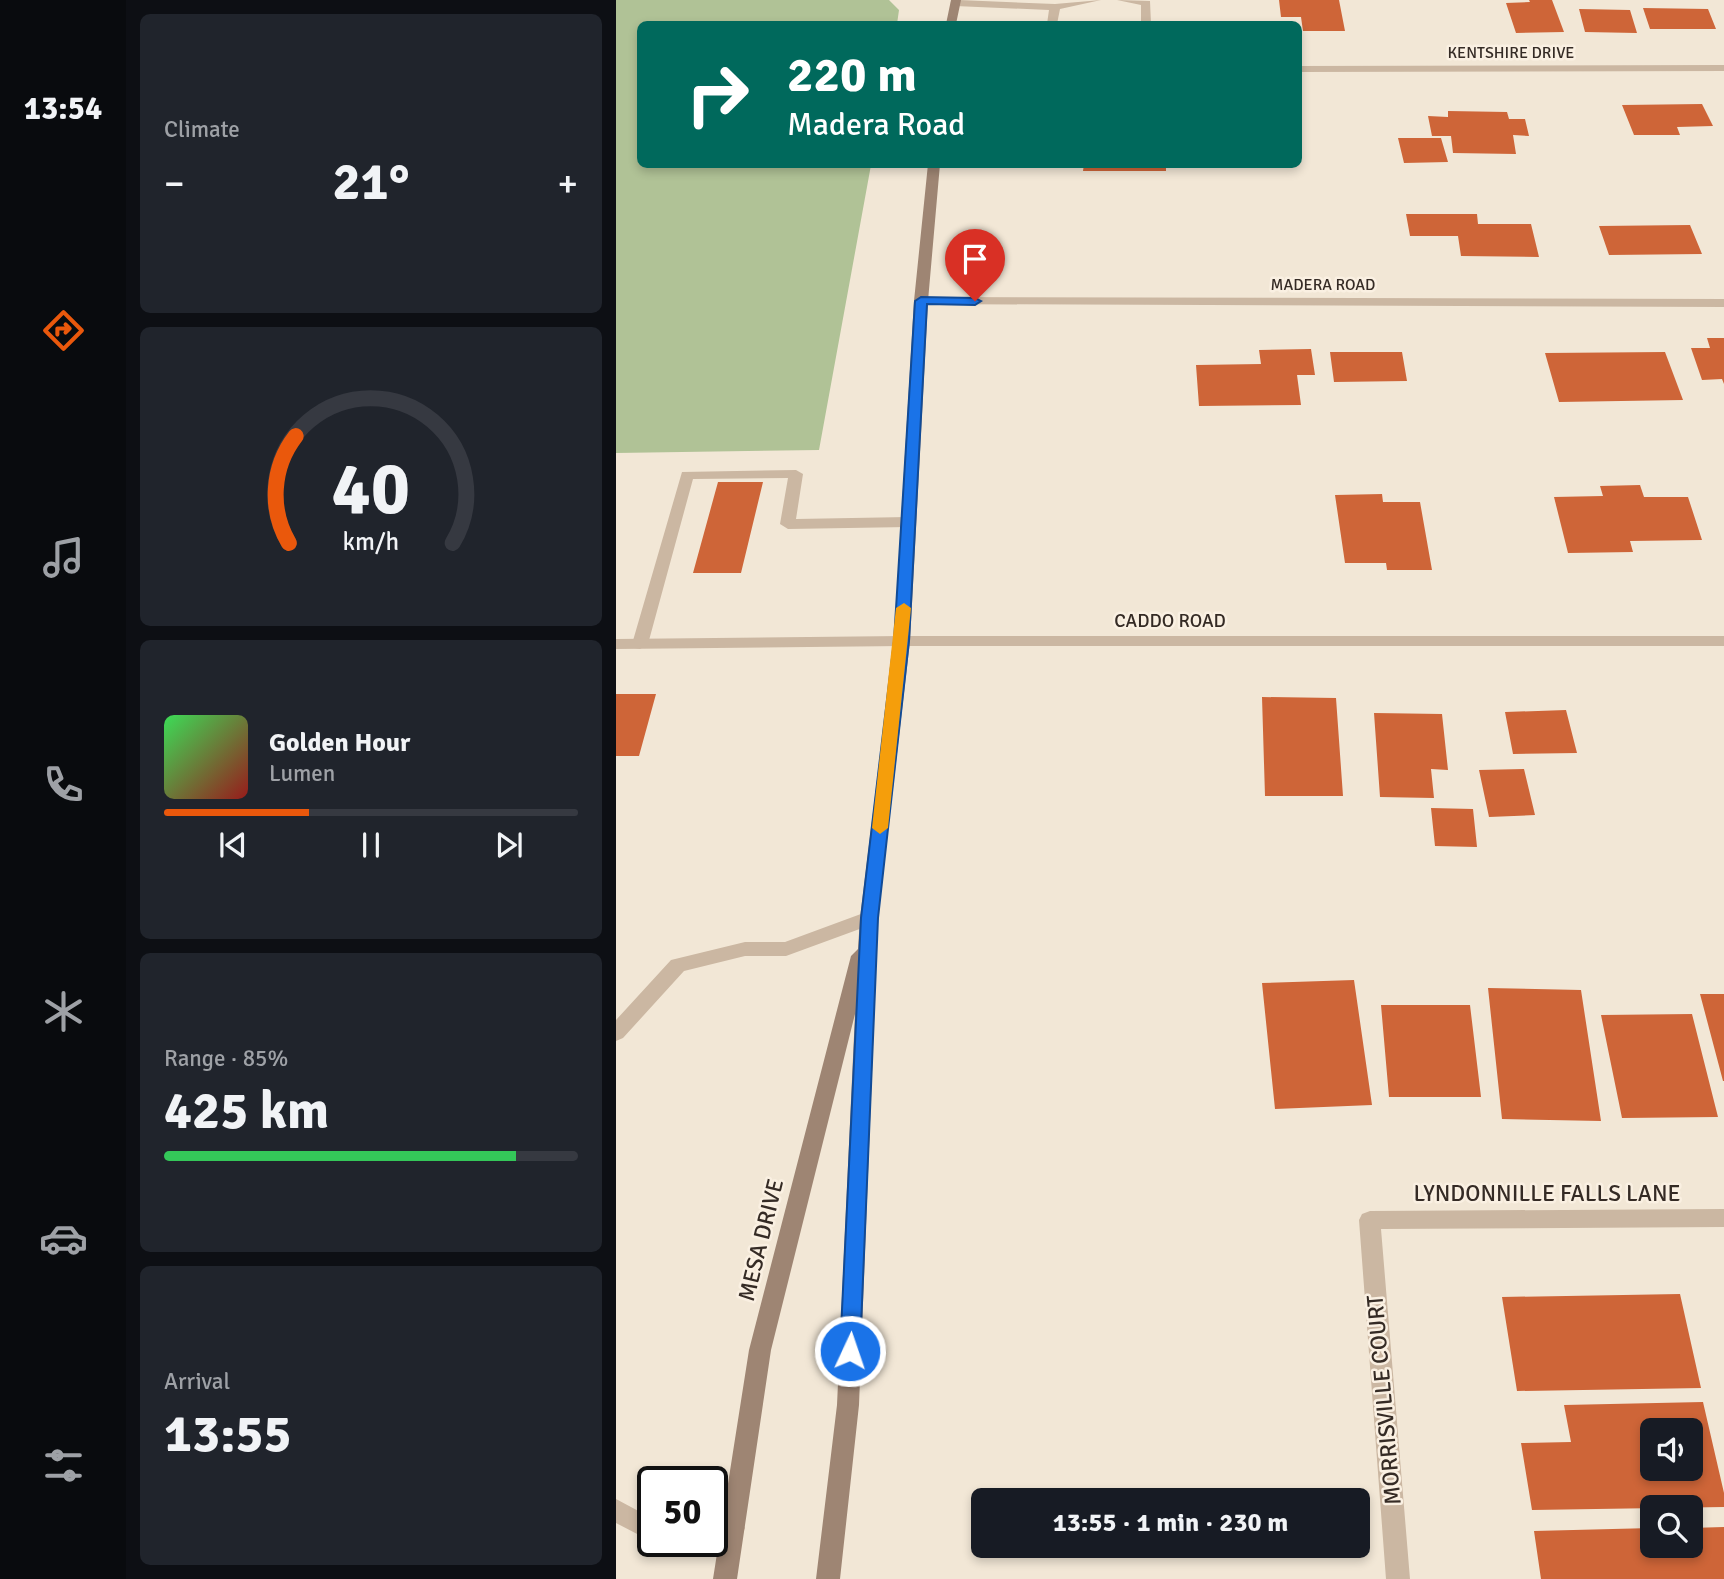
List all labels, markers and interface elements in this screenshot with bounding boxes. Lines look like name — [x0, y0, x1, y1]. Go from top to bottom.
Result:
street label: KENTSHIRE DRIVE — [1448, 43, 1574, 63]
text: 220 m — [787, 45, 917, 105]
icon: right — [672, 49, 763, 140]
text: 13:54 — [24, 89, 102, 128]
text: Madera Road — [787, 105, 965, 144]
text: Climate — [164, 115, 240, 144]
text: 21° — [333, 150, 409, 214]
text: − — [164, 160, 185, 207]
text: + — [557, 160, 578, 207]
pin — [945, 229, 1005, 301]
icon: arrive — [956, 240, 994, 278]
street label: MADERA ROAD — [1271, 275, 1375, 295]
icon: directions — [39, 306, 88, 355]
text: 40 — [332, 445, 410, 534]
text: km/h — [343, 525, 399, 556]
icon: music — [39, 533, 88, 582]
street label: CADDO ROAD — [1114, 609, 1226, 633]
text: Golden Hour — [269, 727, 410, 759]
text: Lumen — [269, 759, 335, 788]
icon: phone — [39, 760, 88, 809]
icon: previous — [214, 826, 252, 864]
icon: pause — [352, 826, 390, 864]
icon: next — [490, 826, 528, 864]
icon: climate — [39, 987, 88, 1036]
text: Range · 85% — [164, 1044, 288, 1073]
text: 425 km — [164, 1079, 329, 1143]
street label: MESA DRIVE — [732, 1176, 790, 1304]
street label: LYNDONNILLE FALLS LANE — [1413, 1179, 1681, 1208]
icon: car — [39, 1214, 88, 1263]
street label: MORRISVILLE COURT — [1360, 1293, 1408, 1506]
position arrow — [813, 1314, 887, 1388]
text: Arrival — [164, 1367, 230, 1396]
text: 13:55 — [164, 1402, 292, 1466]
map controls — [1640, 1418, 1703, 1558]
button: sound — [1640, 1418, 1703, 1481]
icon: filters — [39, 1441, 88, 1490]
speed limit sign: 50 — [637, 1466, 728, 1557]
button: search — [1640, 1495, 1703, 1558]
text: 13:55 · 1 min · 230 m — [1053, 1507, 1288, 1539]

